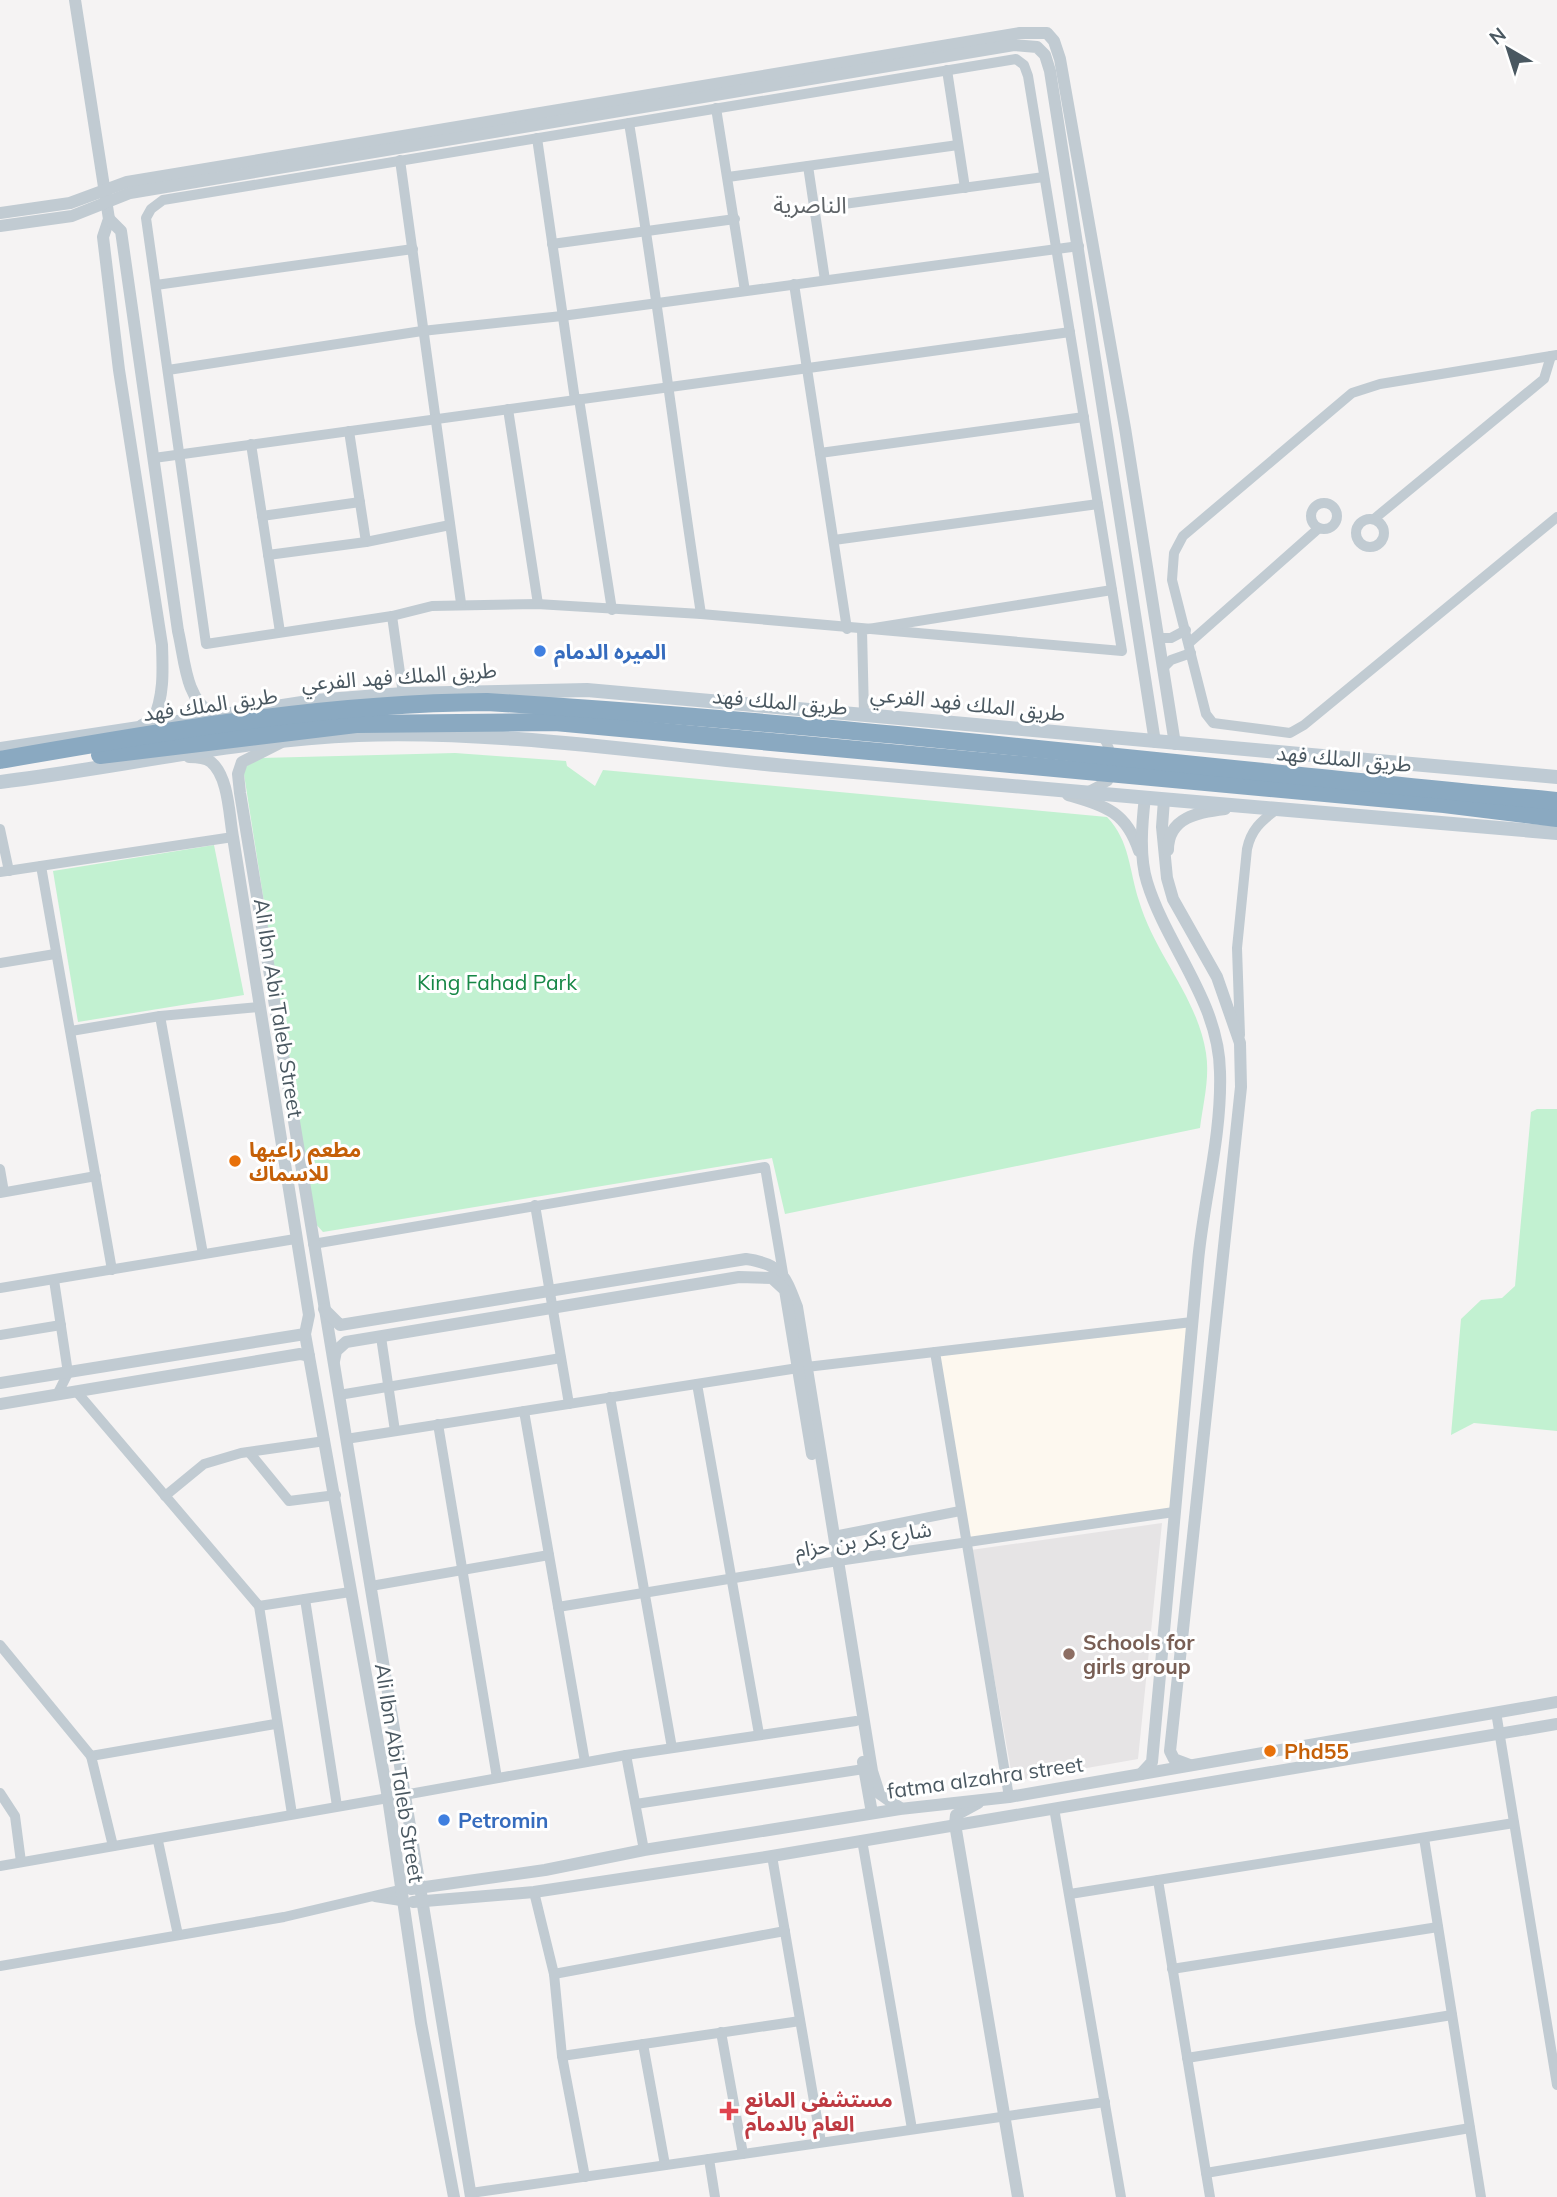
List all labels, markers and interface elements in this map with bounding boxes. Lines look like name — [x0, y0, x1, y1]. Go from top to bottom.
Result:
north arrow — [1473, 14, 1543, 84]
text: N — [1484, 22, 1510, 50]
district label: الناصرية — [773, 190, 847, 219]
place label: الميره الدمام — [554, 638, 666, 668]
marker: الميره الدمام — [532, 643, 548, 659]
street label: طريق الملك فهد الفرعي — [300, 656, 498, 700]
street label: طريق الملك فهد الفرعي — [869, 680, 1067, 730]
street label: طريق الملك فهد — [141, 682, 279, 727]
street label: طريق الملك فهد — [711, 682, 849, 721]
street label: طريق الملك فهد — [1275, 739, 1413, 778]
street label: Ali Ibn Abi Taleb Street — [249, 897, 309, 1119]
park label: King Fahad Park — [417, 969, 577, 995]
place label: مطعم راعيها للاسماك — [249, 1136, 361, 1186]
marker: مطعم راعيها للاسماك — [227, 1153, 243, 1169]
street label: شارع بكر بن حزام — [793, 1515, 934, 1567]
place label: Schools for girls group — [1083, 1629, 1195, 1679]
marker: Schools for girls group — [1061, 1646, 1077, 1662]
street label: Ali Ibn Abi Taleb Street — [370, 1662, 430, 1884]
place label: Phd55 — [1284, 1738, 1349, 1764]
marker: Phd55 — [1262, 1743, 1278, 1759]
street label: fatma alzahra street — [885, 1750, 1085, 1804]
place label: Petromin — [458, 1807, 548, 1833]
marker: Petromin — [436, 1812, 452, 1828]
place label: مستشفى المانع العام بالدمام — [745, 2086, 893, 2140]
marker: مستشفى المانع العام بالدمام — [719, 2101, 739, 2121]

